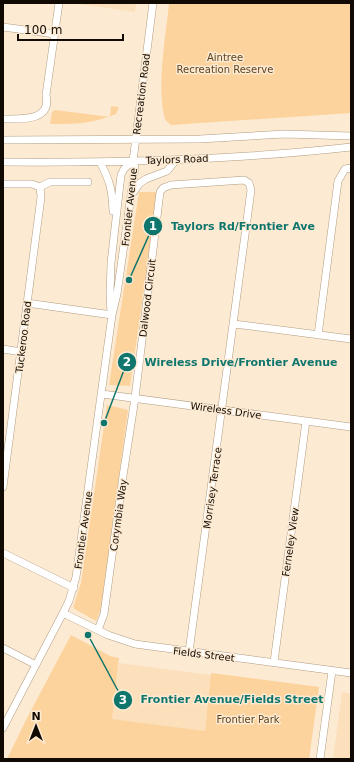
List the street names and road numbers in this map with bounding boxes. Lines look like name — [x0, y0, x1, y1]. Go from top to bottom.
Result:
street label: Recreation Road — [131, 53, 152, 135]
street label: Taylors Road — [144, 153, 209, 166]
street label: Frontier Avenue — [120, 167, 139, 247]
street label: Dalwood Circuit — [137, 258, 158, 338]
street label: Tuckeroo Road — [14, 300, 33, 375]
street label: Wireless Drive — [190, 400, 262, 421]
street label: Morrisey Terrace — [201, 446, 224, 530]
street label: Corymbia Way — [108, 478, 129, 552]
street label: Frontier Avenue — [73, 490, 94, 570]
street label: Ferneley View — [280, 507, 301, 577]
street label: Fields Street — [173, 645, 235, 664]

